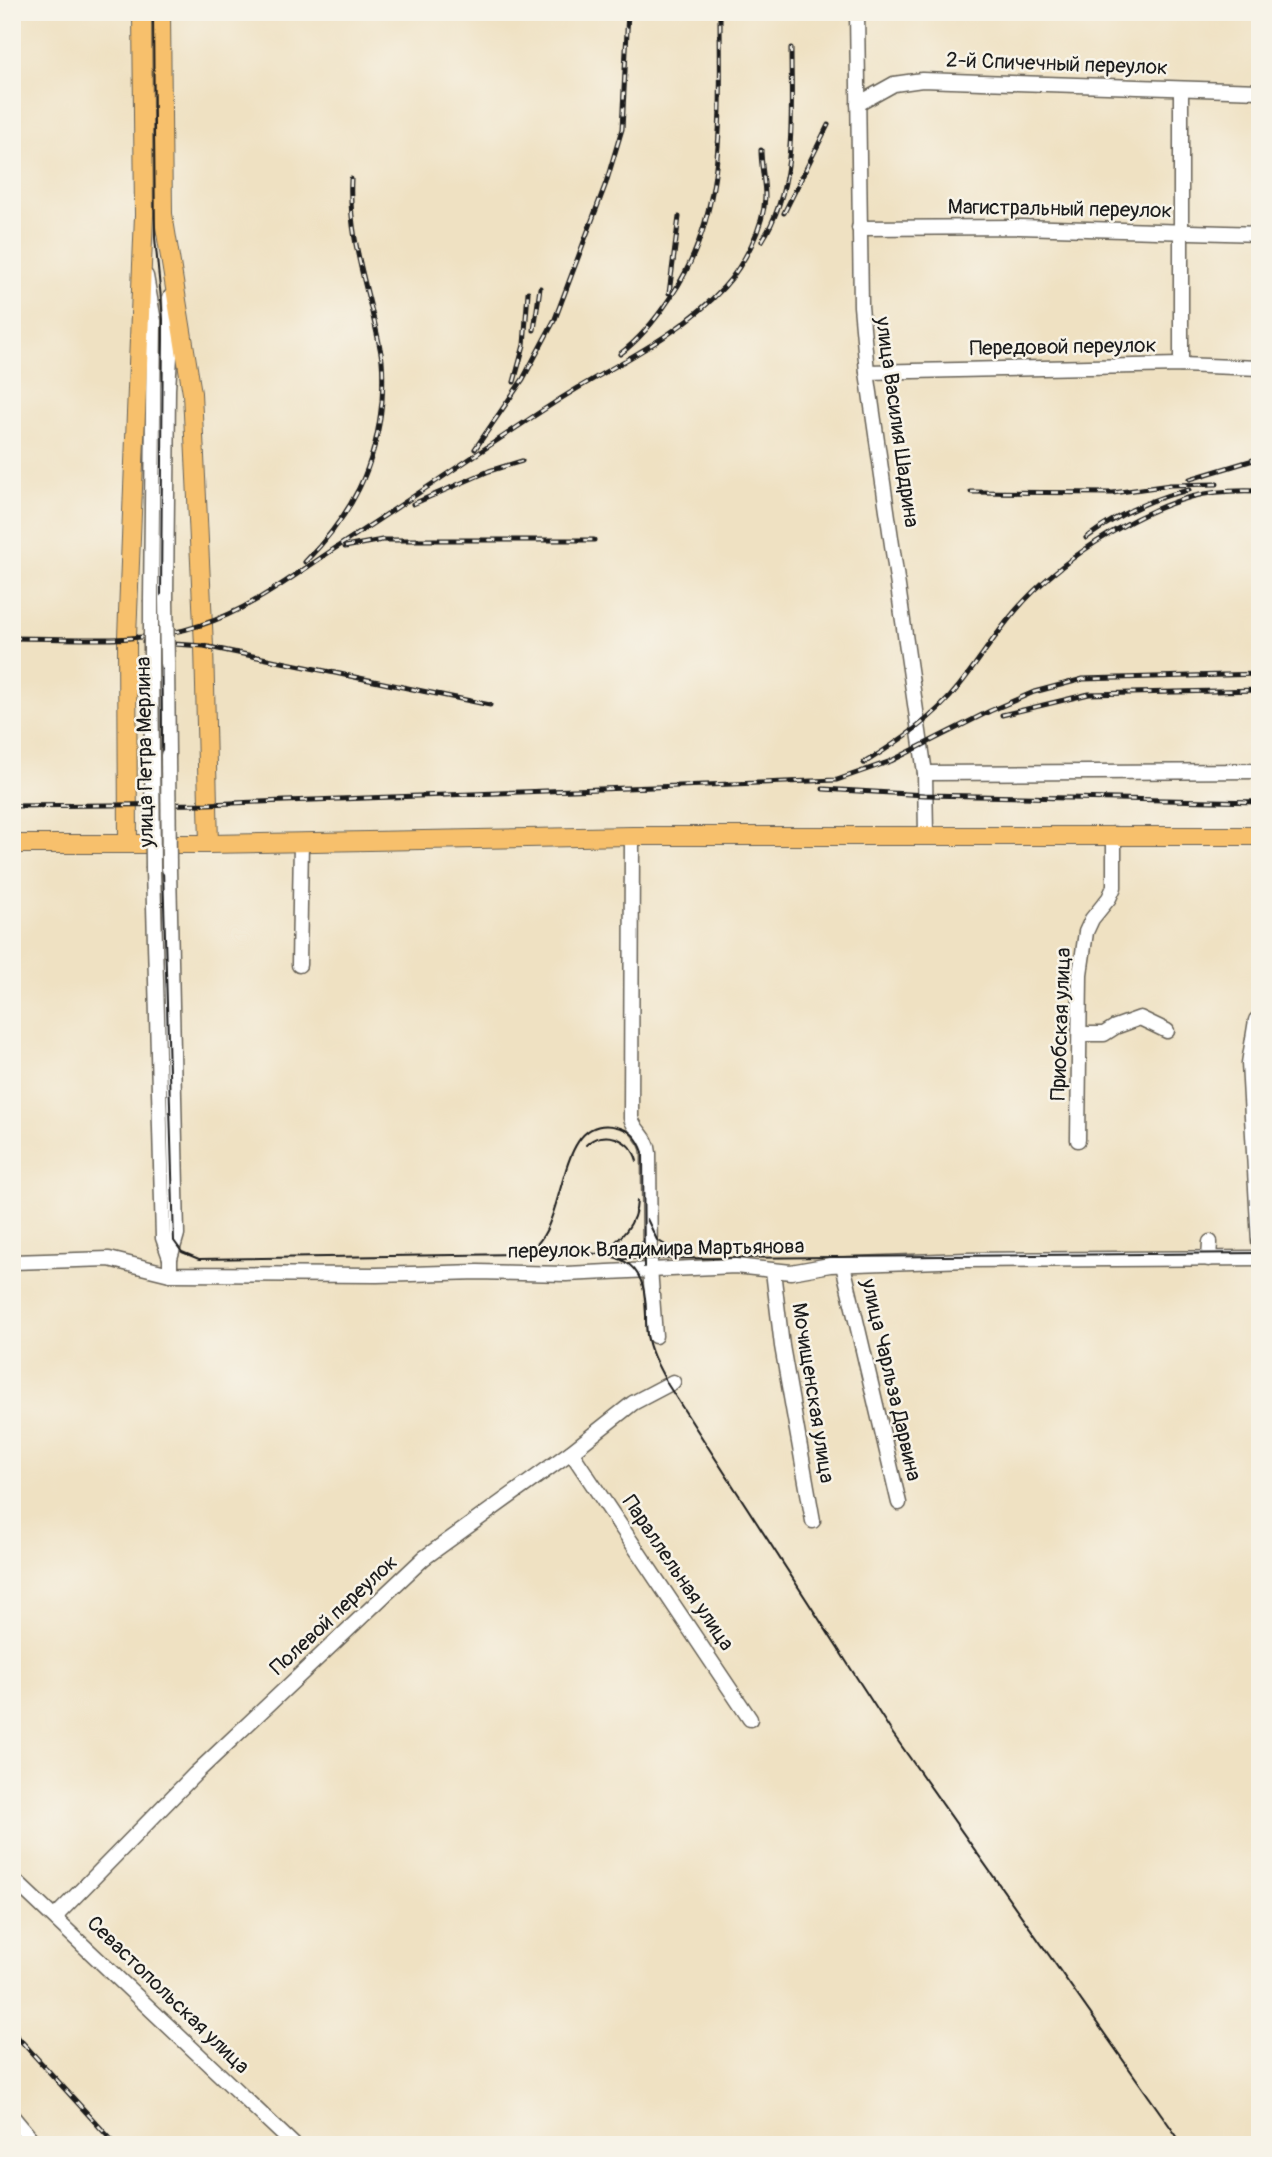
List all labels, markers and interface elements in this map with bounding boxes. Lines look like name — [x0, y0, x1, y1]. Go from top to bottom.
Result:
street label: 2-й Спичечный переулок — [946, 47, 1169, 81]
street label: Магистральный переулок — [947, 194, 1173, 224]
street label: улица Василия Шадрина — [869, 314, 925, 529]
street label: Передовой переулок — [969, 332, 1157, 362]
street label: улица Петра Мерлина — [130, 656, 160, 849]
street label: Приобская улица — [1045, 947, 1077, 1101]
street label: переулок Владимира Мартьянова — [507, 1233, 805, 1265]
street label: улица Чарльза Дарвина — [854, 1275, 927, 1484]
street label: Мочищенская улица — [785, 1301, 841, 1485]
street label: Параллельная улица — [616, 1490, 740, 1656]
street label: Полевой переулок — [264, 1549, 404, 1681]
street label: Севастопольская улица — [81, 1910, 255, 2080]

